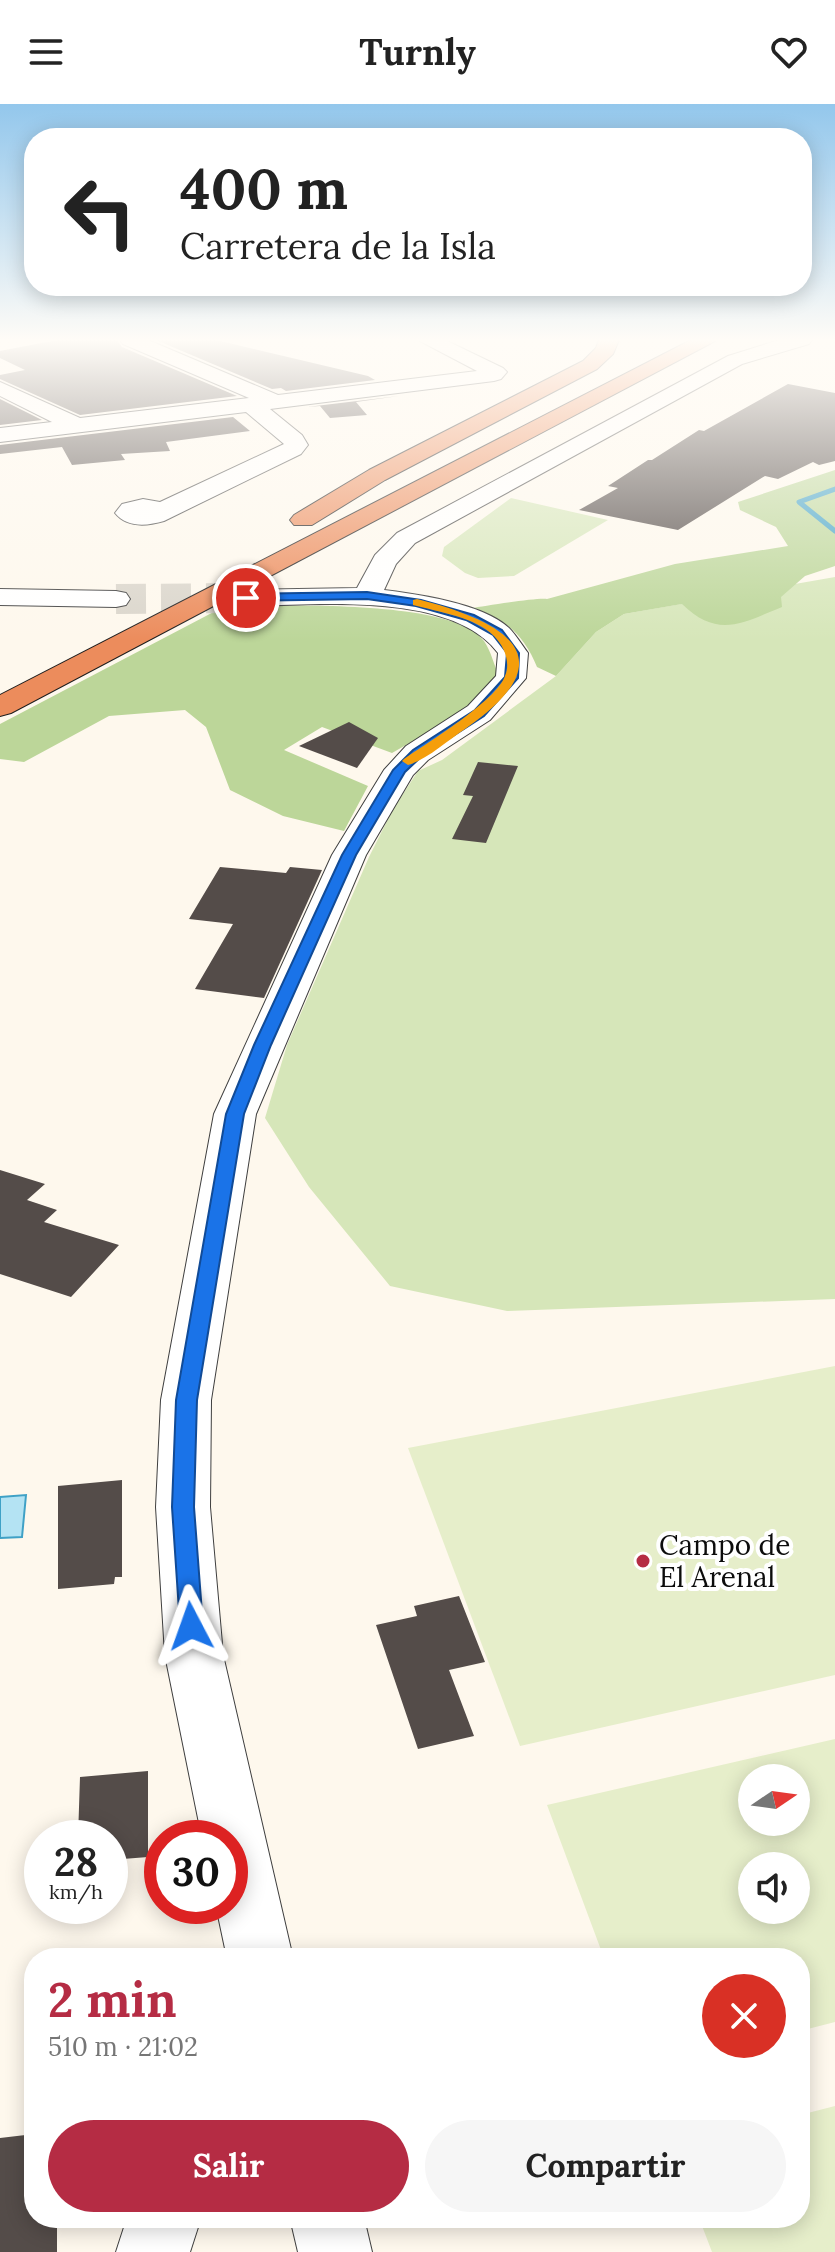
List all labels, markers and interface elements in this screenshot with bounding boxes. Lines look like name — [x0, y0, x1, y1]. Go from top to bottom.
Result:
text: Turnly — [359, 29, 476, 75]
icon: menu — [24, 30, 68, 74]
icon: heart — [767, 30, 811, 74]
text: 400 m — [180, 153, 348, 224]
icon: left — [48, 160, 152, 264]
text: Carretera de la Isla — [180, 223, 496, 269]
pin — [212, 564, 280, 632]
icon: arrive — [224, 576, 268, 620]
place label: Campo de El Arenal — [659, 1527, 790, 1595]
marker: Campo de El Arenal — [634, 1552, 652, 1570]
position arrow — [149, 1584, 233, 1668]
north arrow — [738, 1764, 810, 1836]
map controls — [738, 1764, 810, 1924]
speed limit sign: 30 — [144, 1820, 248, 1924]
text: 28 — [54, 1836, 98, 1887]
button: sound — [738, 1852, 810, 1924]
text: km/h — [49, 1879, 103, 1904]
text: 2 min — [48, 1969, 177, 2030]
button: close — [702, 1974, 786, 2058]
text: 510 m · 21:02 — [48, 2030, 198, 2063]
button: Salir — [48, 2120, 409, 2212]
button: Compartir — [425, 2120, 786, 2212]

